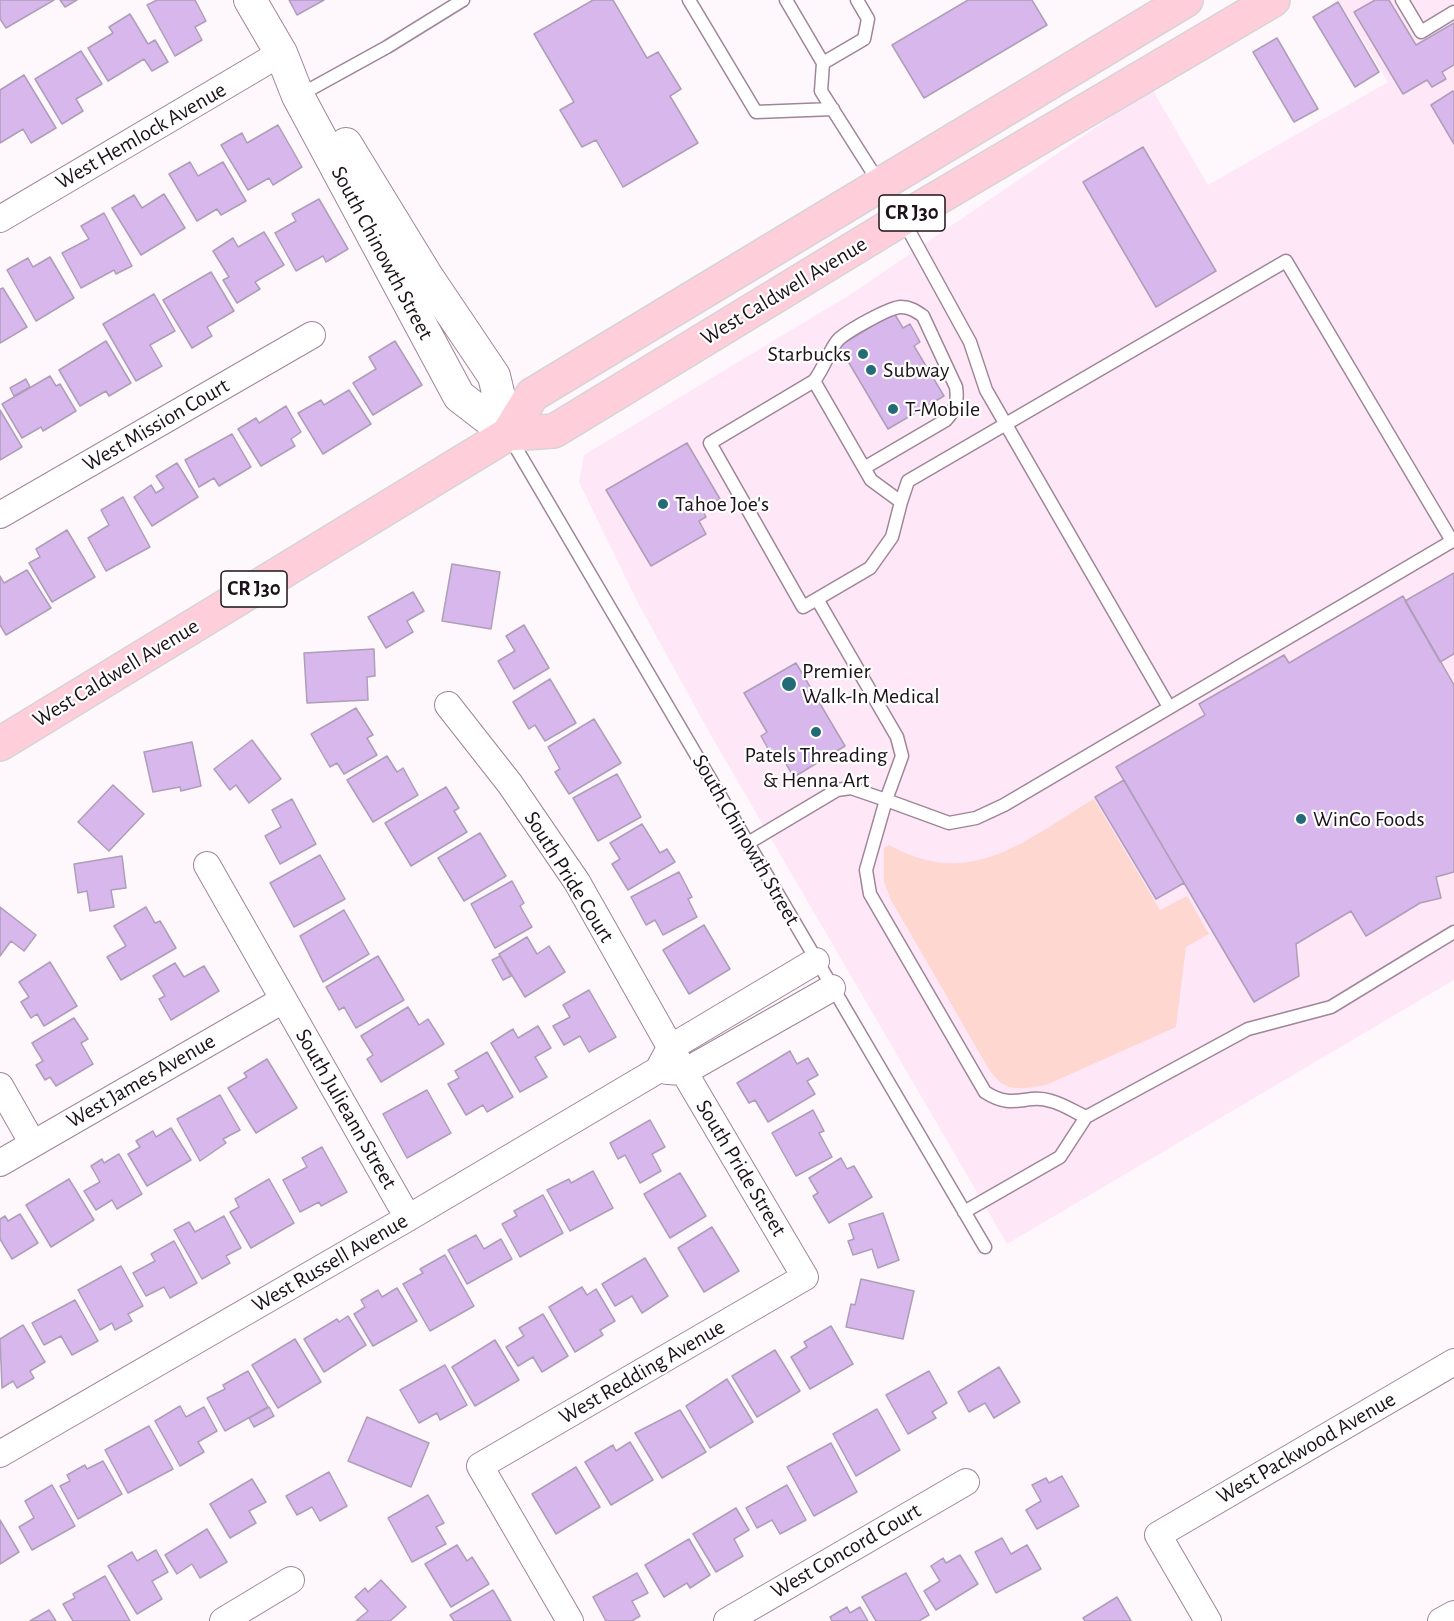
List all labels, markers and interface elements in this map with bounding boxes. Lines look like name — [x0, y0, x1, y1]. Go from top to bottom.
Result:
street label: West Hemlock Avenue — [51, 76, 231, 196]
street label: South Chinowth Street — [325, 162, 439, 344]
road number: CR J30 — [879, 195, 945, 231]
street label: West Caldwell Avenue — [696, 231, 872, 351]
place label: Starbucks — [767, 341, 851, 367]
marker: Starbucks — [856, 347, 870, 361]
place label: Subway — [883, 357, 949, 383]
marker: Subway — [864, 363, 878, 377]
street label: West Mission Court — [78, 372, 234, 478]
place label: T-Mobile — [905, 396, 980, 422]
marker: T-Mobile — [886, 402, 900, 416]
place label: Tahoe Joe's — [675, 491, 769, 517]
marker: Tahoe Joe's — [656, 497, 670, 511]
road number: CR J30 — [221, 571, 287, 607]
street label: West Caldwell Avenue — [28, 613, 204, 733]
place label: Premier Walk-In Medical — [802, 658, 940, 710]
marker: Premier Walk-In Medical — [780, 675, 798, 693]
marker: Patels Threading & Henna Art — [809, 725, 823, 739]
place label: Patels Threading & Henna Art — [744, 742, 888, 794]
street label: South Chinowth Street — [686, 750, 806, 930]
place label: WinCo Foods — [1313, 806, 1425, 832]
street label: South Pride Court — [518, 807, 620, 947]
marker: WinCo Foods — [1294, 812, 1308, 826]
street label: South Julieann Street — [289, 1024, 403, 1194]
street label: West James Avenue — [62, 1028, 220, 1134]
street label: South Pride Street — [690, 1095, 792, 1241]
street label: West Russell Avenue — [247, 1208, 413, 1318]
street label: West Redding Avenue — [554, 1314, 730, 1430]
street label: West Packwood Avenue — [1212, 1386, 1400, 1510]
street label: West Concord Court — [766, 1497, 926, 1605]

